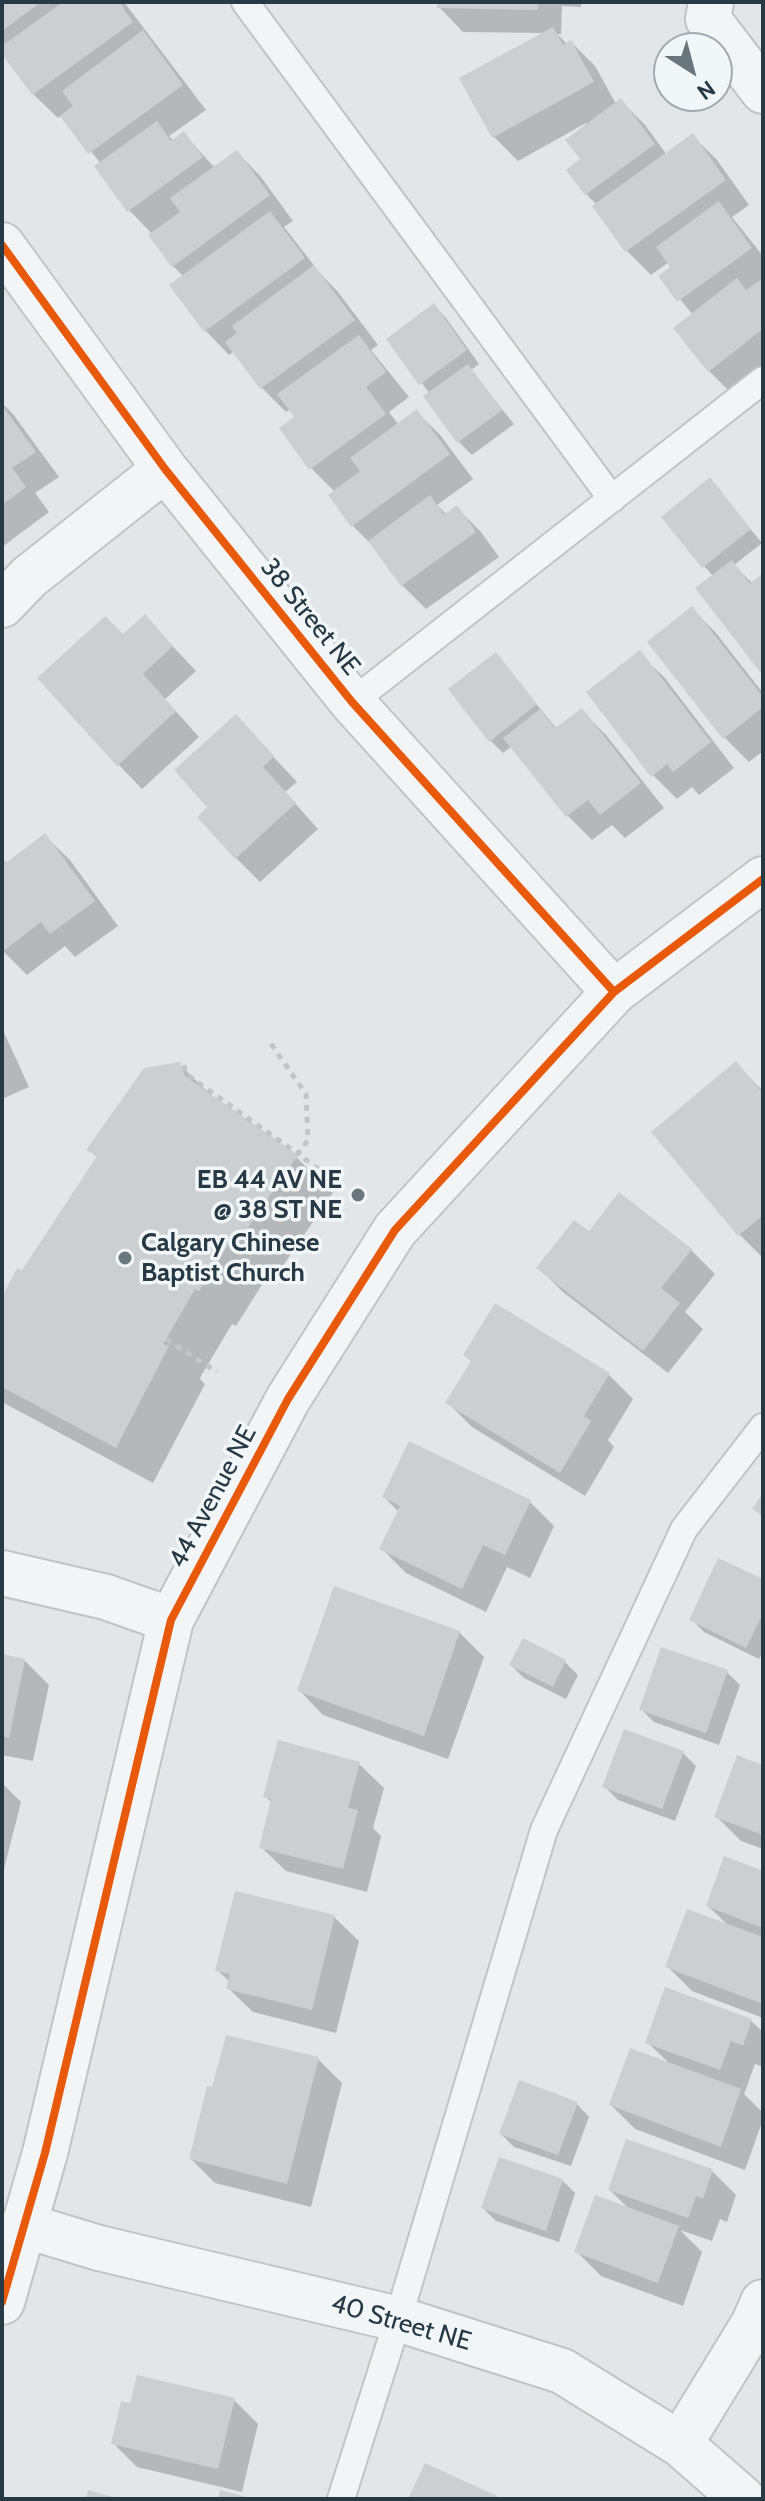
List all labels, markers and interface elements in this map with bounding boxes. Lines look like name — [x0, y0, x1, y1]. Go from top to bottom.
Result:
north arrow — [653, 32, 733, 112]
text: N — [692, 75, 720, 106]
street label: 38 Street NE — [253, 552, 367, 682]
place label: EB 44 AV NE @ 38 ST NE — [197, 1164, 342, 1226]
marker: EB 44 AV NE @ 38 ST NE — [349, 1186, 367, 1204]
place label: Calgary Chinese Baptist Church — [141, 1227, 319, 1288]
marker: Calgary Chinese Baptist Church — [116, 1249, 134, 1267]
street label: 44 Avenue NE — [162, 1420, 264, 1574]
street label: 40 Street NE — [327, 2288, 475, 2358]

